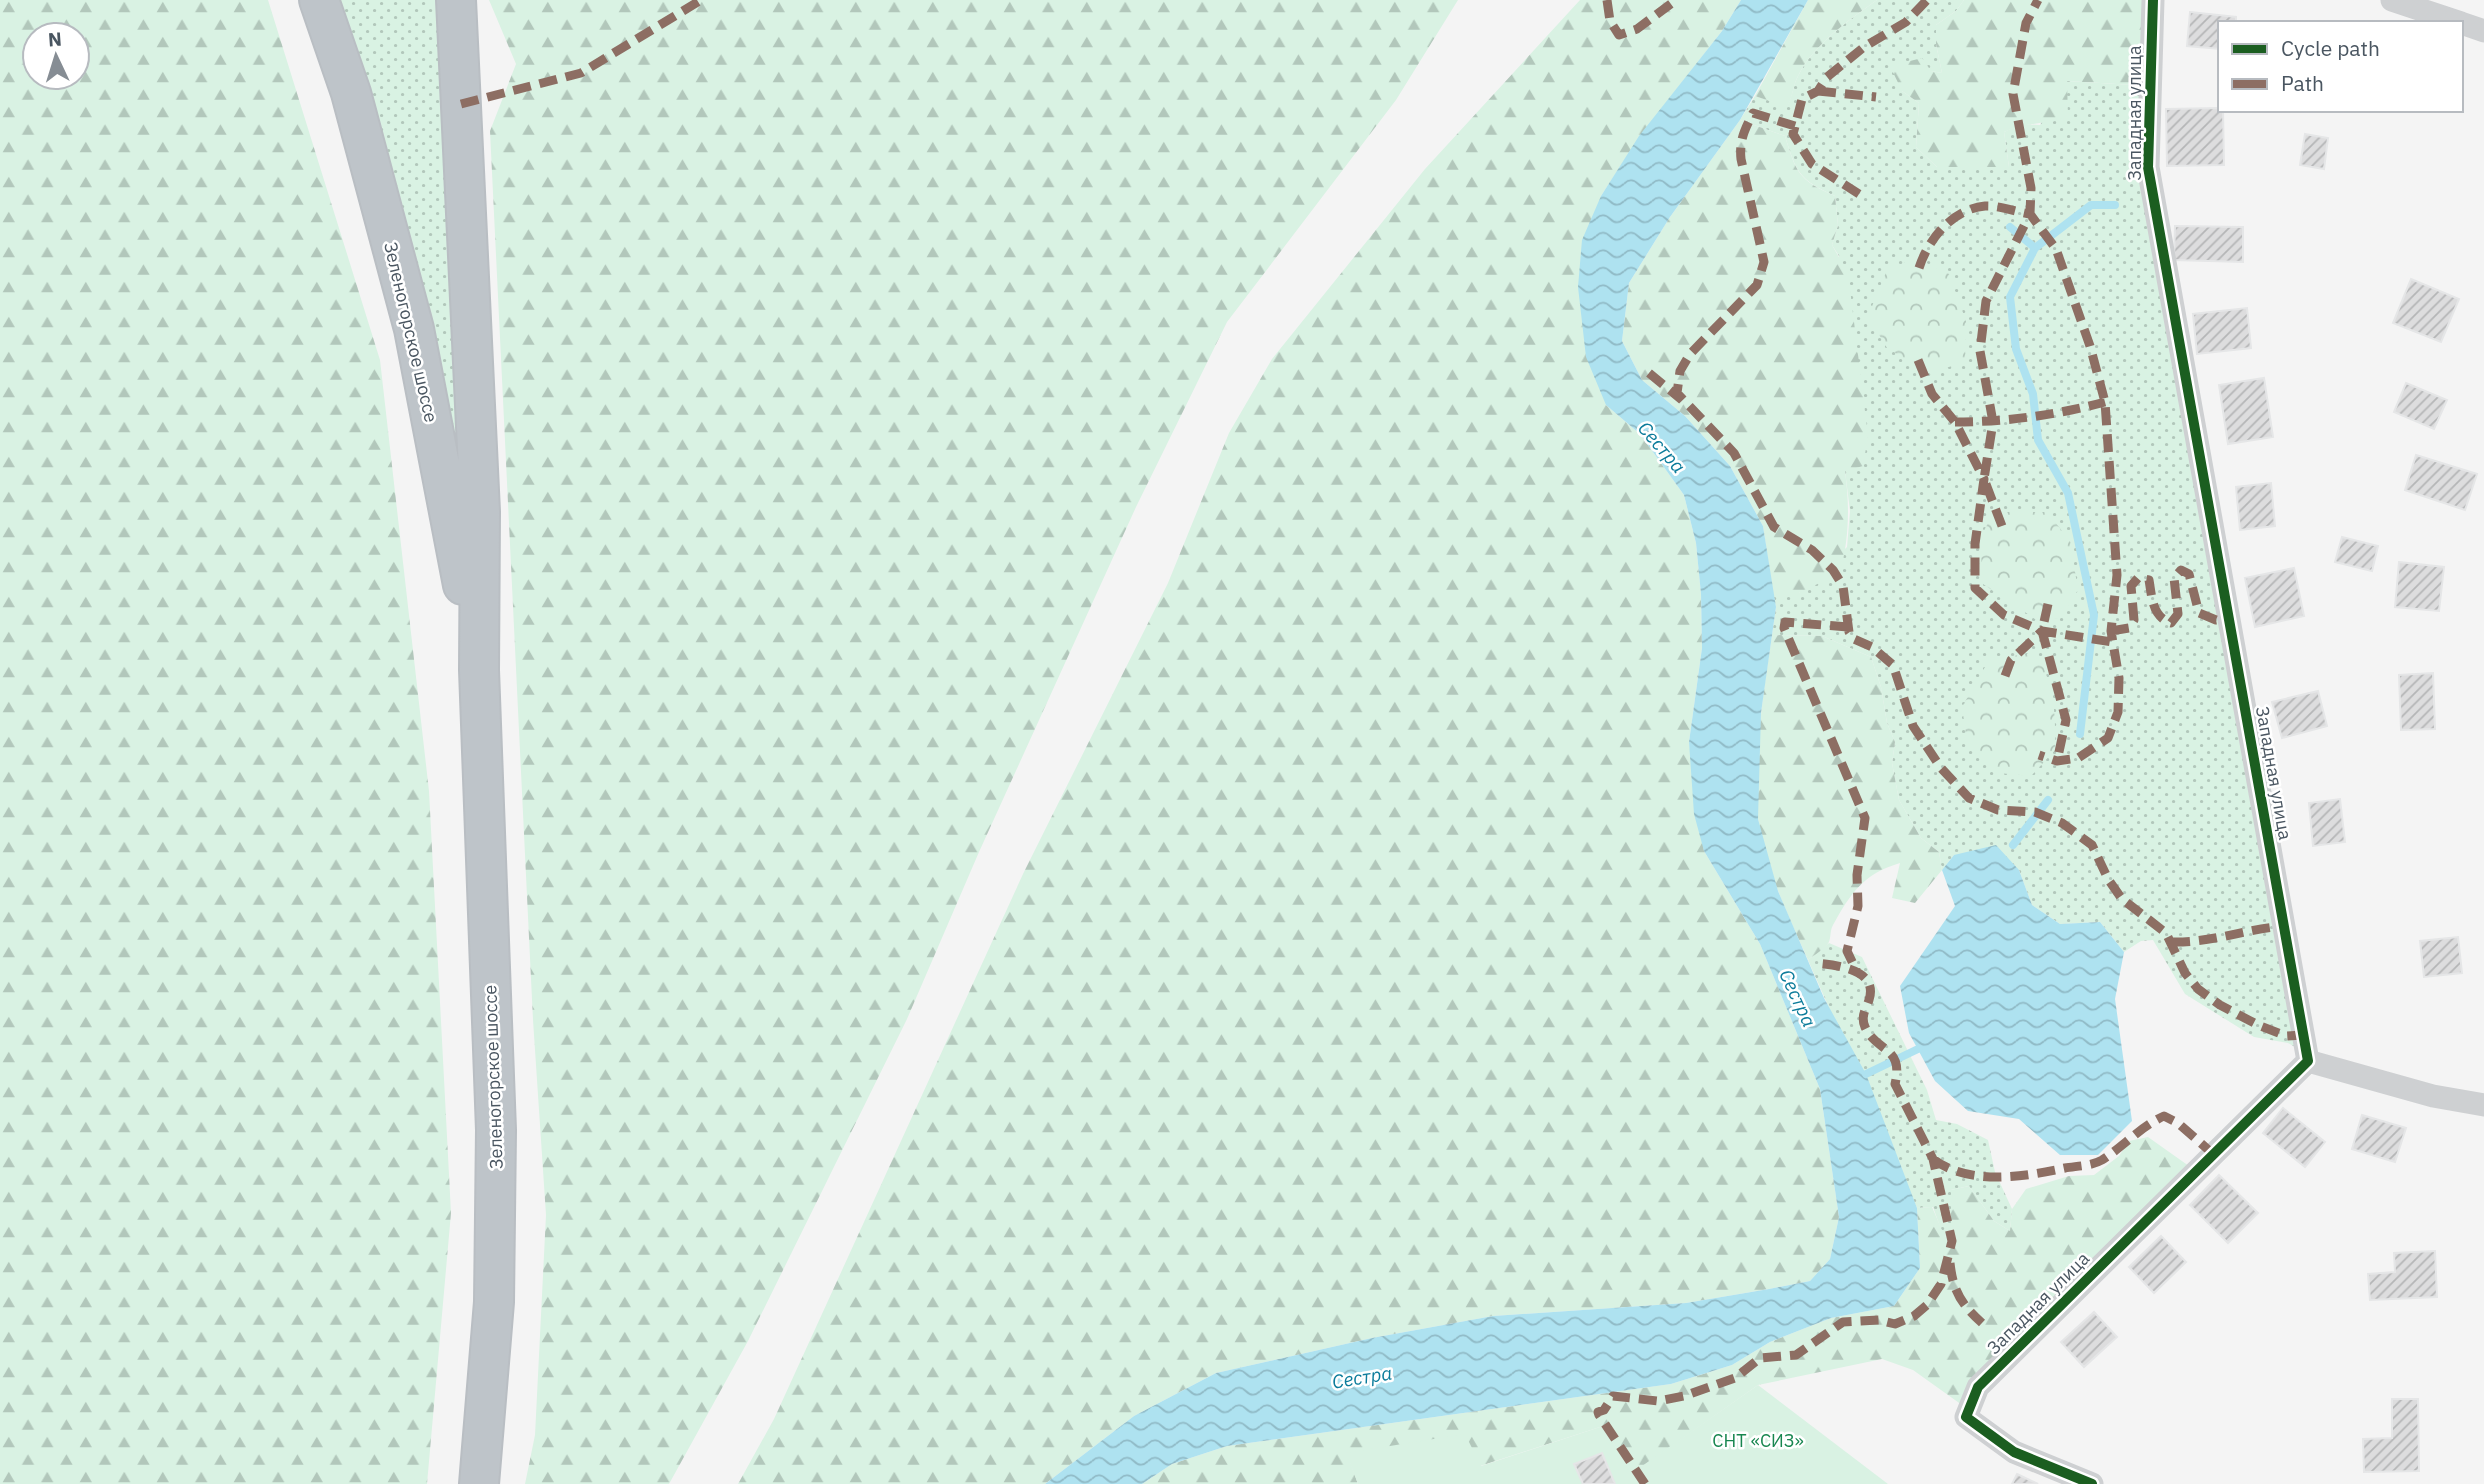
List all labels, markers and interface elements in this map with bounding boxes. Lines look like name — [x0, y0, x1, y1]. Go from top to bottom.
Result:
north arrow — [21, 21, 91, 91]
legend — [2218, 21, 2463, 112]
text: N — [47, 27, 63, 51]
text: Cycle path — [2281, 34, 2380, 62]
street label: Западная улица — [2123, 45, 2146, 181]
text: Path — [2281, 69, 2324, 97]
street label: Зеленогорское шоссе — [379, 240, 443, 425]
water label: Сестра — [1633, 416, 1691, 478]
street label: Западная улица — [2251, 704, 2297, 842]
water label: Сестра — [1774, 965, 1822, 1031]
street label: Зеленогорское шоссе — [478, 984, 508, 1170]
street label: Западная улица — [1982, 1247, 2094, 1359]
water label: Сестра — [1330, 1360, 1394, 1394]
park label: СНТ «СИЗ» — [1712, 1429, 1804, 1452]

